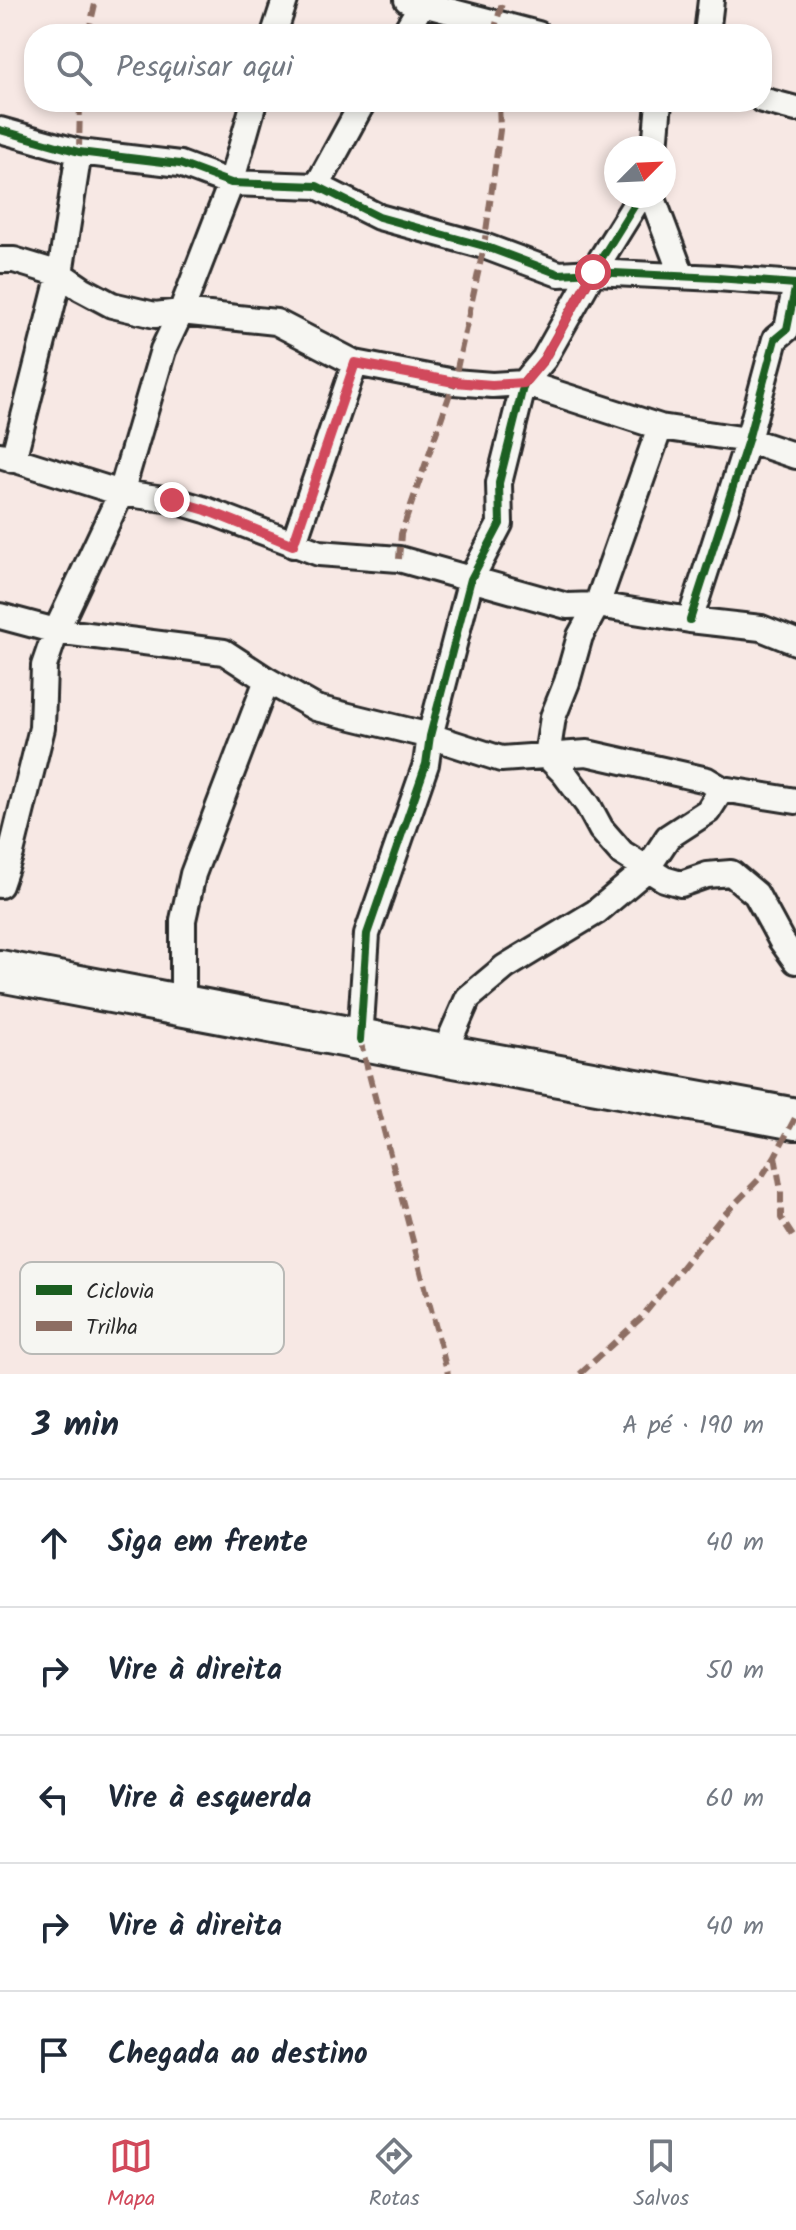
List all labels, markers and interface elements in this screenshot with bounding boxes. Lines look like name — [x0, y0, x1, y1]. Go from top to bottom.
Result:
search box — [24, 24, 772, 112]
text: Pesquisar aqui — [116, 44, 293, 92]
icon: search — [52, 46, 96, 90]
north arrow — [604, 136, 676, 208]
route start — [575, 254, 611, 290]
route end — [154, 482, 190, 518]
legend — [20, 1262, 284, 1354]
text: Ciclovia — [86, 1275, 154, 1310]
text: Trilha — [86, 1311, 138, 1346]
text: 3 min — [32, 1399, 119, 1453]
text: A pé · 190 m — [622, 1405, 764, 1447]
text: Siga em frente — [108, 1519, 308, 1567]
icon: ahead — [32, 1521, 76, 1565]
text: 40 m — [706, 1522, 764, 1564]
text: Vire à direita — [108, 1647, 282, 1695]
icon: right — [32, 1649, 76, 1693]
text: 50 m — [706, 1650, 764, 1692]
text: Vire à esquerda — [108, 1775, 312, 1823]
icon: left — [32, 1777, 76, 1821]
text: 60 m — [705, 1778, 764, 1820]
text: Vire à direita — [108, 1903, 282, 1951]
icon: right — [32, 1905, 76, 1949]
text: 40 m — [706, 1906, 764, 1948]
text: Chegada ao destino — [108, 2031, 368, 2079]
icon: arrive — [32, 2033, 76, 2077]
tab: Mapa — [107, 2134, 155, 2217]
tab: Rotas — [369, 2134, 420, 2217]
tab: Salvos — [633, 2134, 689, 2217]

